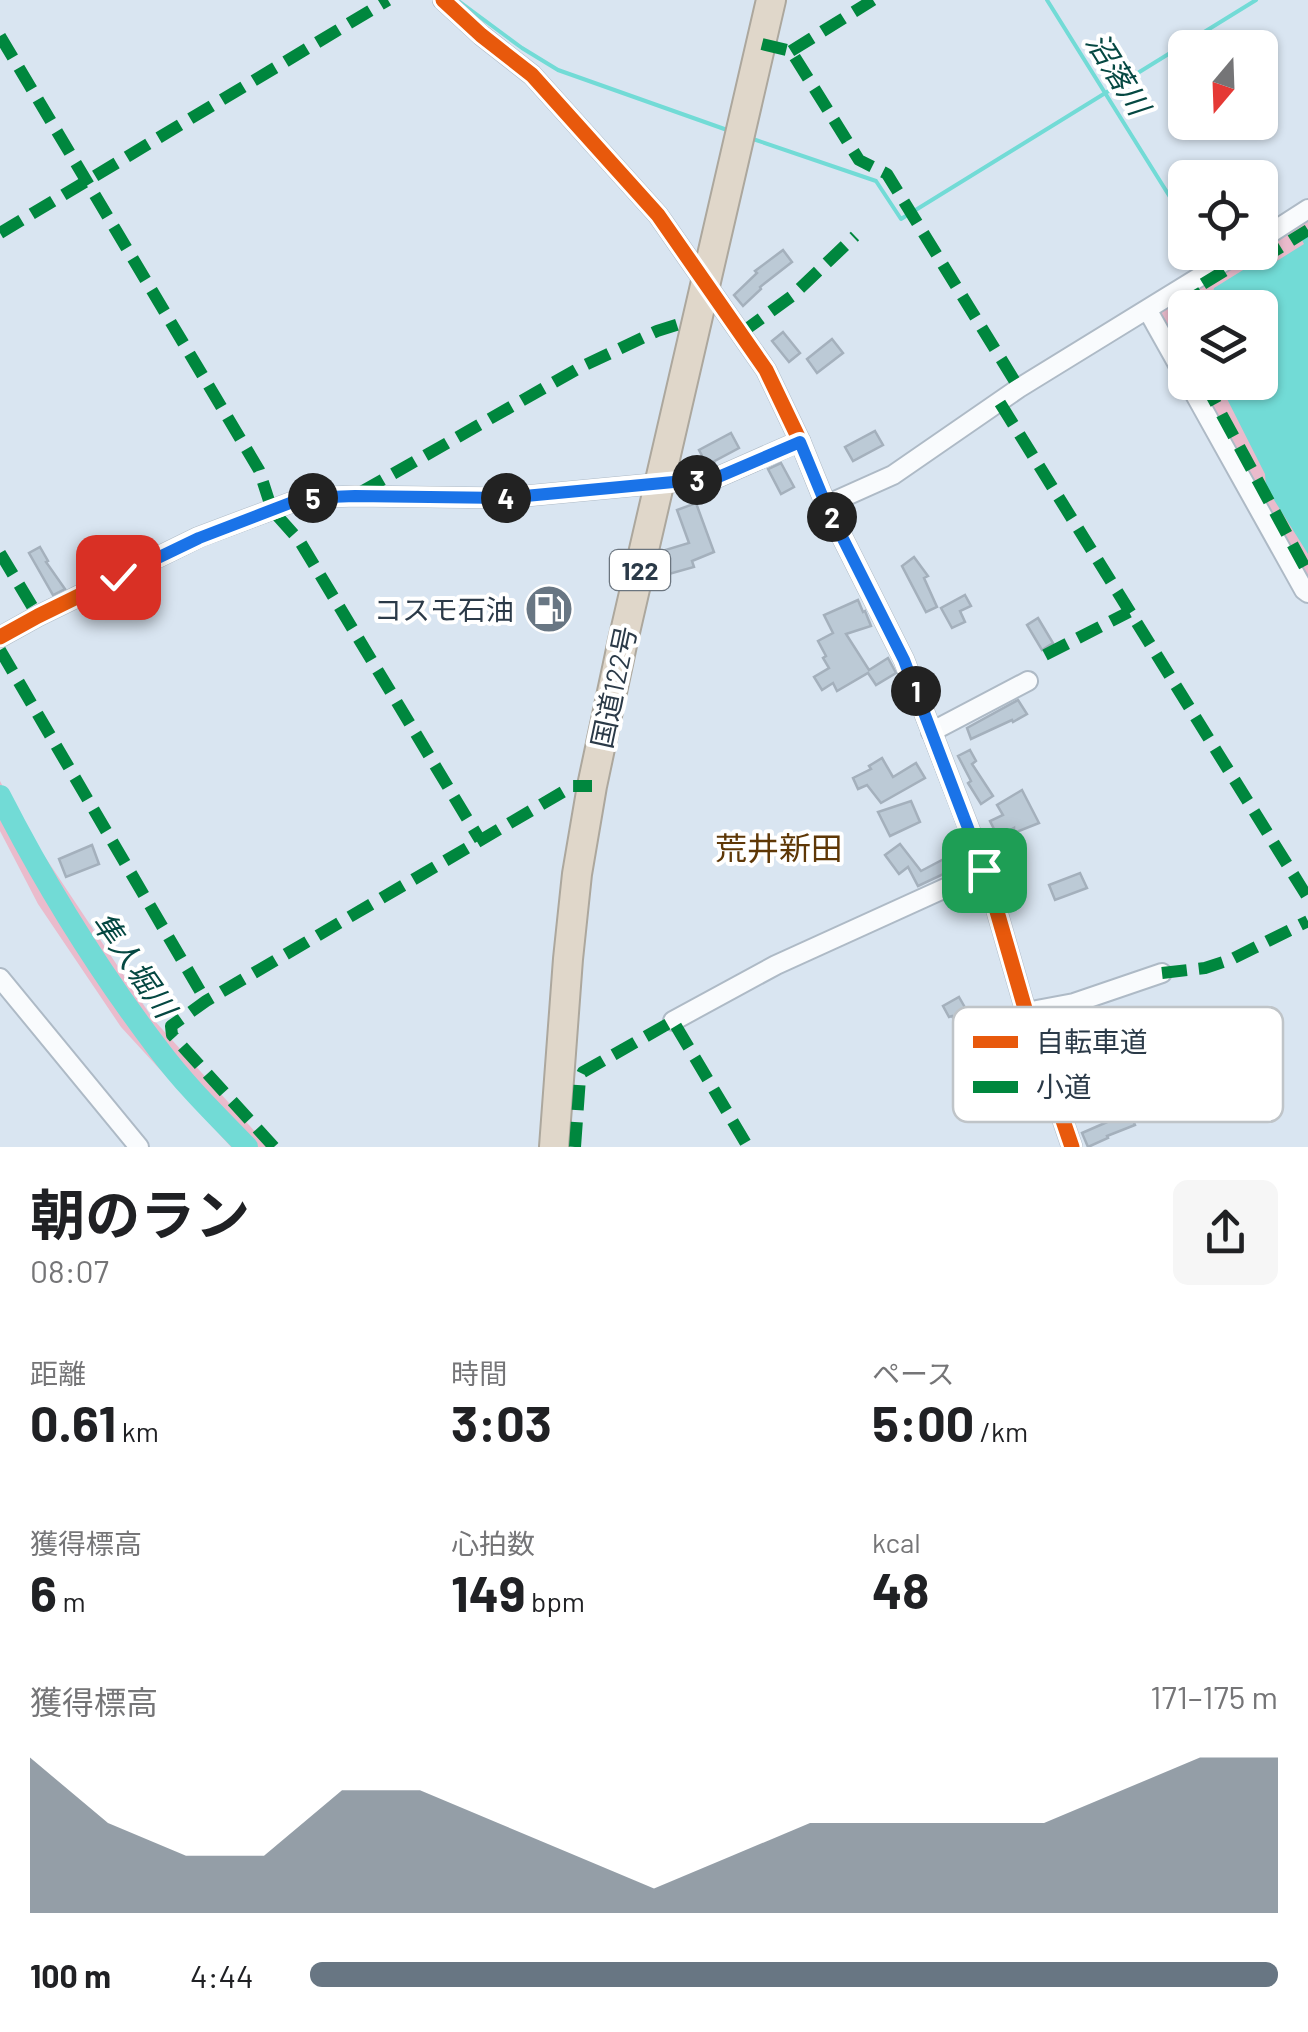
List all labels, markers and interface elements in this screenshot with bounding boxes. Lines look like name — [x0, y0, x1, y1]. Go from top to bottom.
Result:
water label: 沼落川 — [1080, 25, 1160, 123]
north arrow — [1168, 30, 1278, 140]
map controls — [1168, 30, 1278, 400]
button: locate — [1168, 160, 1278, 270]
button: layers — [1168, 290, 1278, 400]
pin: 3 — [672, 455, 722, 505]
text: 3 — [689, 463, 705, 497]
pin: 5 — [288, 473, 338, 523]
pin: 4 — [481, 473, 531, 523]
text: 5 — [305, 481, 321, 515]
text: 4 — [498, 481, 514, 515]
pin: 2 — [807, 492, 857, 542]
text: 2 — [824, 500, 840, 534]
pin — [76, 535, 161, 620]
icon: check — [91, 550, 146, 605]
road number: 122 — [610, 550, 670, 590]
fuel station icon: コスモ石油 — [523, 583, 575, 635]
place label: コスモ石油 — [374, 592, 514, 626]
street label: 国道122号 — [583, 623, 643, 751]
pin: 1 — [891, 666, 941, 716]
text: 1 — [911, 674, 921, 708]
district label: 荒井新田 — [715, 828, 843, 866]
pin — [942, 828, 1027, 913]
icon: arrive — [957, 843, 1012, 898]
water label: 隼人堀川 — [86, 905, 186, 1026]
legend — [953, 1007, 1283, 1122]
text: 自転車道 — [1036, 1024, 1148, 1058]
text: 小道 — [1036, 1069, 1092, 1103]
text: 朝のラン — [30, 1180, 250, 1246]
button: share — [1173, 1180, 1278, 1285]
text: 08:07 — [30, 1251, 109, 1289]
text: 距離 — [30, 1356, 86, 1390]
text: 時間 — [451, 1356, 507, 1390]
text: ペース — [872, 1356, 955, 1390]
text: 0.61 — [30, 1392, 116, 1452]
text: 3:03 — [451, 1392, 552, 1452]
text: 5:00 — [872, 1392, 974, 1452]
text: km — [116, 1414, 159, 1448]
text: /km — [974, 1414, 1028, 1448]
text: kcal — [872, 1525, 921, 1559]
text: 獲得標高 — [30, 1526, 142, 1560]
text: 心拍数 — [451, 1526, 535, 1560]
text: 48 — [872, 1559, 929, 1619]
text: 6 — [30, 1562, 57, 1622]
text: 149 — [451, 1562, 526, 1622]
text: m — [57, 1584, 86, 1618]
text: bpm — [526, 1584, 585, 1618]
text: 171–175 m — [1150, 1677, 1278, 1715]
text: 獲得標高 — [30, 1682, 158, 1720]
text: 100 m — [30, 1956, 111, 1994]
text: 4:44 — [190, 1956, 254, 1994]

